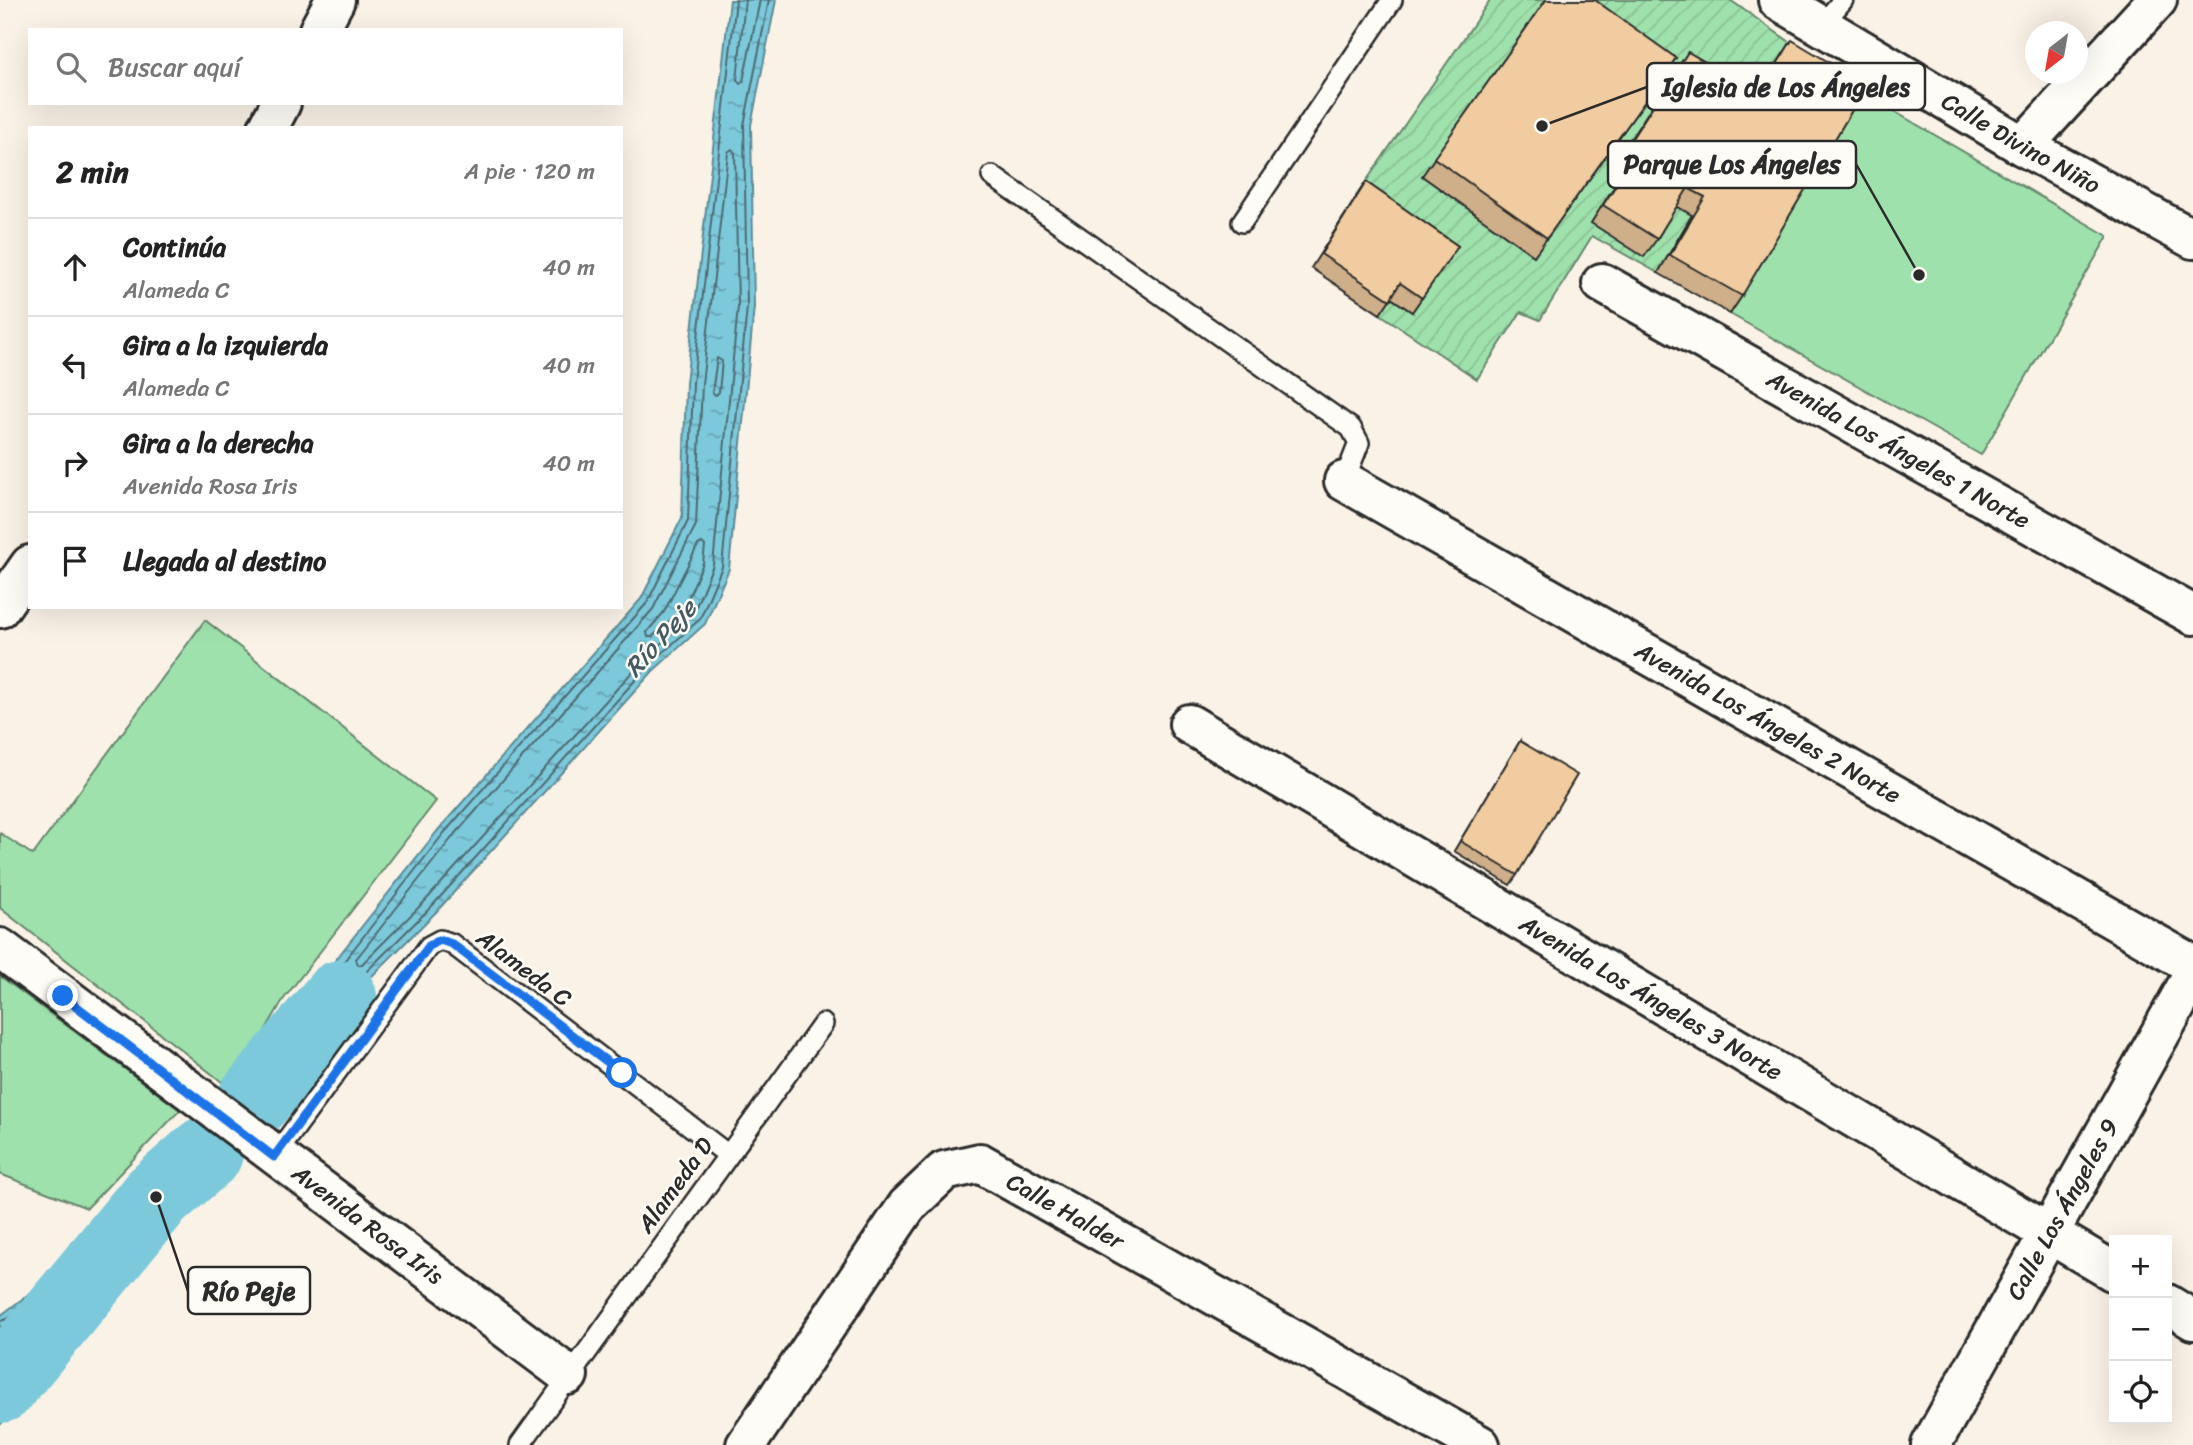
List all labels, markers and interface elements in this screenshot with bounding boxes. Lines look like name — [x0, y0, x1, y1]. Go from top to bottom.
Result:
north arrow — [2025, 21, 2088, 84]
search box — [28, 28, 623, 105]
text: Buscar aquí — [108, 44, 241, 90]
icon: search — [52, 48, 90, 86]
callout: Iglesia de Los Ángeles — [1647, 63, 1925, 110]
text: Iglesia de Los Ángeles — [1660, 64, 1911, 110]
street label: Calle Divino Niño — [1933, 81, 2108, 206]
callout: Parque Los Ángeles — [1608, 141, 1856, 188]
text: Parque Los Ángeles — [1623, 141, 1842, 187]
text: 2 min — [56, 145, 129, 199]
text: A pie · 120 m — [464, 151, 595, 192]
text: Continúa — [123, 224, 226, 270]
text: 40 m — [542, 247, 595, 288]
icon: ahead — [56, 248, 94, 286]
text: Alameda C — [123, 270, 230, 311]
text: Gira a la izquierda — [123, 322, 328, 368]
text: 40 m — [542, 345, 595, 386]
icon: left — [56, 346, 94, 384]
street label: Avenida Los Ángeles 1 Norte — [1758, 358, 2038, 541]
text: Alameda C — [123, 368, 230, 409]
text: Gira a la derecha — [123, 420, 314, 466]
text: 40 m — [542, 443, 595, 484]
icon: right — [56, 444, 94, 482]
text: Avenida Rosa Iris — [123, 466, 297, 507]
text: Llegada al destino — [123, 538, 326, 584]
icon: arrive — [56, 542, 94, 580]
water label: Río Peje — [612, 586, 710, 688]
street label: Avenida Los Ángeles 2 Norte — [1626, 629, 1909, 815]
street label: Avenida Los Ángeles 3 Norte — [1510, 903, 1791, 1092]
street label: Alameda C — [466, 917, 581, 1018]
route end — [47, 980, 78, 1011]
route start — [606, 1057, 637, 1088]
street label: Calle Los Ángeles 9 — [1995, 1110, 2130, 1308]
street label: Alameda D — [625, 1127, 725, 1243]
street label: Avenida Rosa Iris — [282, 1152, 453, 1296]
street label: Calle Halder — [998, 1161, 1134, 1262]
map controls — [2109, 1235, 2172, 1424]
button: + — [2109, 1235, 2172, 1298]
callout: Río Peje — [188, 1267, 310, 1314]
text: Río Peje — [202, 1268, 296, 1314]
button: − — [2109, 1298, 2172, 1361]
button: locate — [2109, 1361, 2172, 1424]

